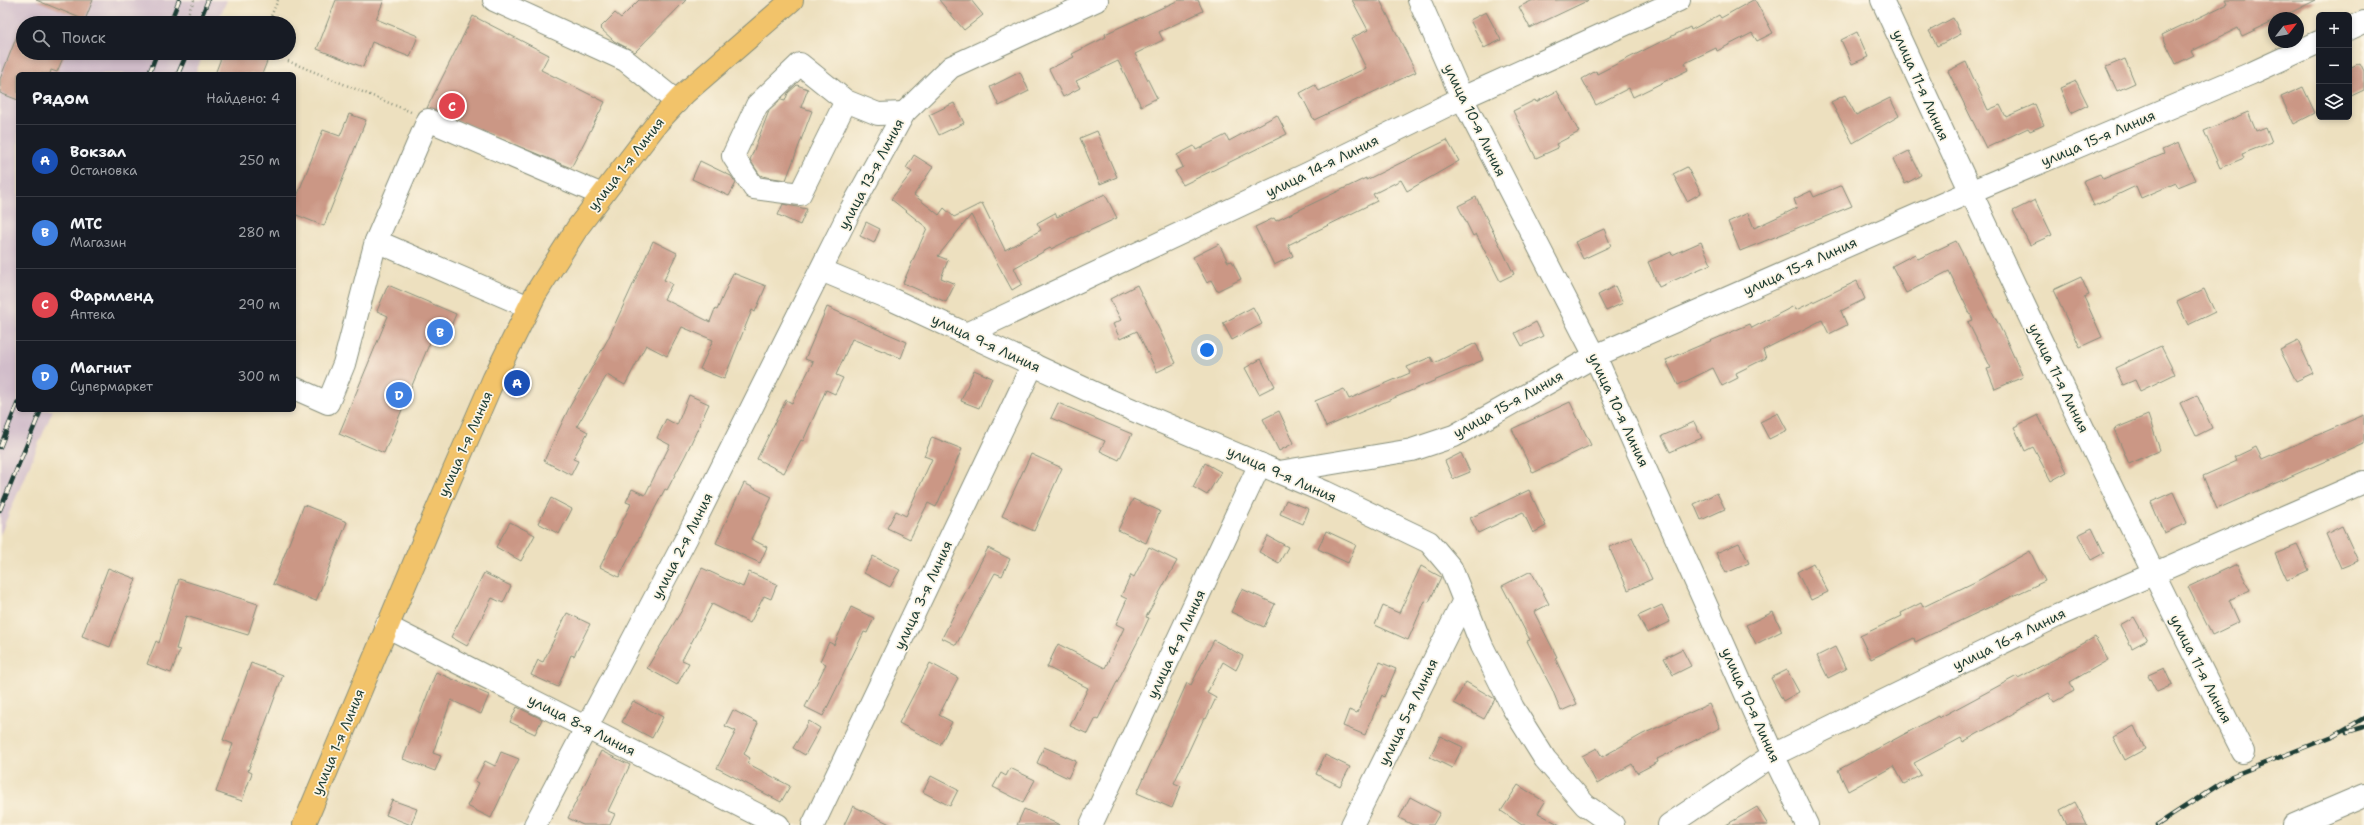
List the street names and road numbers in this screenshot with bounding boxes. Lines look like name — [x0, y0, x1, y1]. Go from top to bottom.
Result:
street label: улица 11-я Линия — [1889, 27, 1953, 143]
street label: улица 10-я Линия — [1440, 61, 1510, 179]
street label: улица 15-я Линия — [2038, 106, 2158, 170]
street label: улица 1-я Линия — [584, 114, 668, 214]
street label: улица 13-я Линия — [834, 115, 908, 233]
street label: улица 14-я Линия — [1262, 131, 1382, 201]
street label: улица 15-я Линия — [1740, 233, 1860, 299]
street label: улица 9-я Линия — [929, 310, 1043, 376]
street label: улица 11-я Линия — [2025, 320, 2093, 436]
street label: улица 10-я Линия — [1585, 350, 1653, 470]
street label: улица 15-я Линия — [1450, 366, 1566, 442]
street label: улица 1-я Линия — [434, 388, 496, 500]
street label: улица 9-я Линия — [1224, 442, 1340, 506]
street label: улица 2-я Линия — [647, 490, 717, 602]
street label: улица 3-я Линия — [890, 538, 956, 652]
street label: улица 4-я Линия — [1143, 587, 1209, 701]
street label: улица 16-я Линия — [1950, 604, 2068, 674]
street label: улица 11-я Линия — [2166, 612, 2236, 726]
street label: улица 10-я Линия — [1718, 645, 1784, 765]
street label: улица 5-я Линия — [1374, 655, 1442, 769]
street label: улица 1-я Линия — [307, 686, 369, 798]
street label: улица 8-я Линия — [525, 690, 639, 760]

